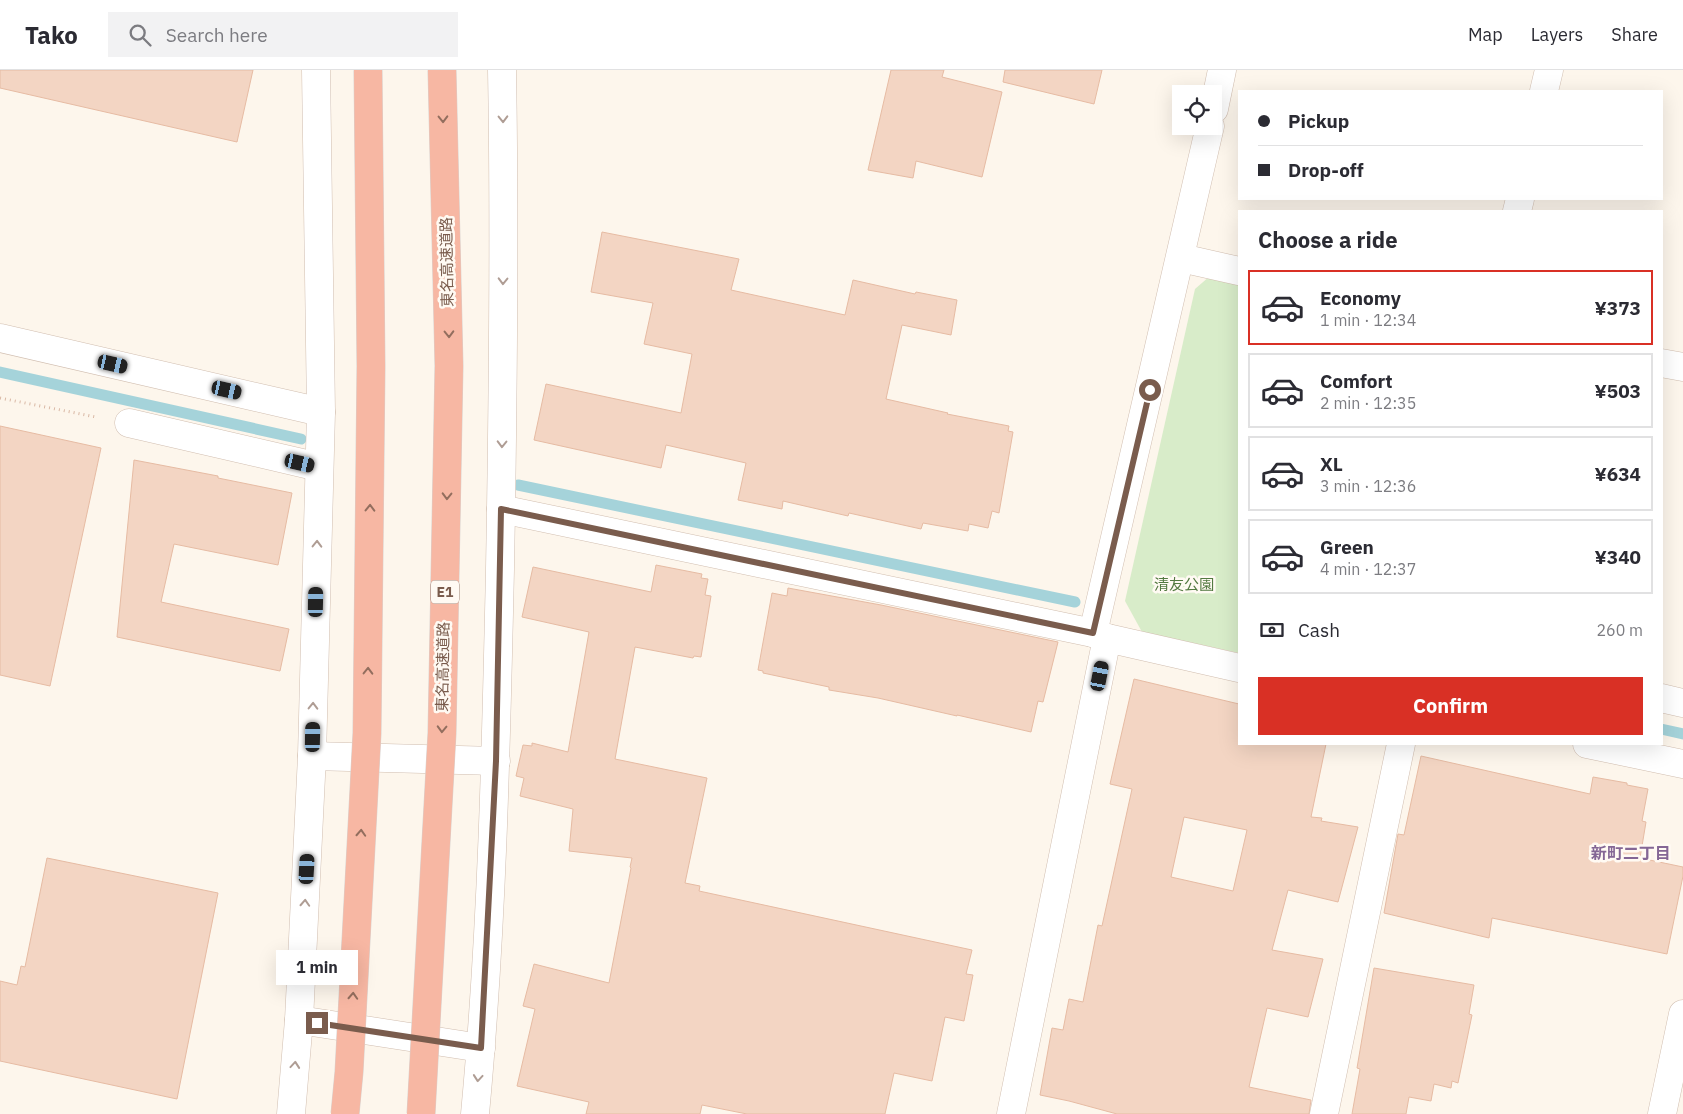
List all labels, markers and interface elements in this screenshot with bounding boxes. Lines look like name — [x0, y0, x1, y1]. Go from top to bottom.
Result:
search box — [108, 12, 458, 57]
text: Tako — [25, 19, 78, 51]
icon: search — [126, 21, 154, 49]
text: Search here — [166, 23, 268, 47]
text: Map — [1468, 23, 1503, 46]
text: Layers — [1531, 23, 1583, 46]
text: Share — [1611, 23, 1658, 46]
map controls — [1172, 85, 1222, 135]
button: locate — [1172, 85, 1222, 135]
text: Pickup — [1288, 109, 1349, 133]
one-way arrow — [438, 115, 448, 123]
one-way arrow — [498, 115, 508, 123]
text: Drop-off — [1288, 158, 1364, 182]
street label: 東名高速道路 — [436, 217, 457, 307]
text: Choose a ride — [1258, 225, 1398, 254]
one-way arrow — [498, 277, 509, 285]
icon: car — [1260, 285, 1305, 330]
text: Economy — [1320, 286, 1401, 310]
text: ¥373 — [1594, 296, 1641, 320]
text: 1 min · 12:34 — [1320, 310, 1416, 330]
one-way arrow — [443, 330, 454, 338]
car — [96, 353, 129, 375]
icon: car — [1260, 368, 1305, 413]
text: Comfort — [1320, 369, 1393, 393]
car — [210, 379, 243, 401]
route start — [1139, 379, 1161, 401]
text: ¥503 — [1594, 379, 1641, 403]
text: 2 min · 12:35 — [1320, 393, 1416, 413]
one-way arrow — [496, 440, 507, 448]
icon: car — [1260, 451, 1305, 496]
car — [283, 452, 316, 474]
text: XL — [1320, 452, 1343, 476]
text: ¥634 — [1594, 462, 1641, 486]
text: 3 min · 12:36 — [1320, 476, 1416, 496]
one-way arrow — [442, 492, 452, 500]
one-way arrow — [364, 504, 375, 512]
icon: car — [1260, 534, 1305, 579]
text: Green — [1320, 535, 1374, 559]
one-way arrow — [312, 539, 322, 547]
text: ¥340 — [1594, 545, 1641, 569]
text: 4 min · 12:37 — [1320, 559, 1416, 579]
park label: 清友公園 — [1154, 575, 1214, 594]
road number: E1 — [431, 581, 459, 604]
car — [308, 587, 323, 617]
icon: cash — [1258, 616, 1286, 644]
text: Cash — [1298, 618, 1340, 642]
text: 260 m — [1596, 620, 1643, 640]
street label: 東名高速道路 — [432, 622, 453, 712]
car — [1089, 660, 1110, 692]
one-way arrow — [362, 667, 373, 675]
button: Confirm — [1258, 677, 1643, 735]
one-way arrow — [308, 702, 319, 710]
car — [305, 722, 320, 752]
one-way arrow — [437, 725, 447, 733]
one-way arrow — [356, 829, 367, 837]
district label: 新町二丁目 — [1591, 843, 1671, 863]
car — [298, 854, 315, 884]
one-way arrow — [299, 899, 310, 907]
callout: 1 min — [276, 950, 358, 986]
text: 1 min — [296, 957, 338, 977]
one-way arrow — [347, 991, 358, 999]
route end — [306, 1012, 328, 1034]
one-way arrow — [289, 1061, 300, 1069]
one-way arrow — [473, 1074, 484, 1082]

